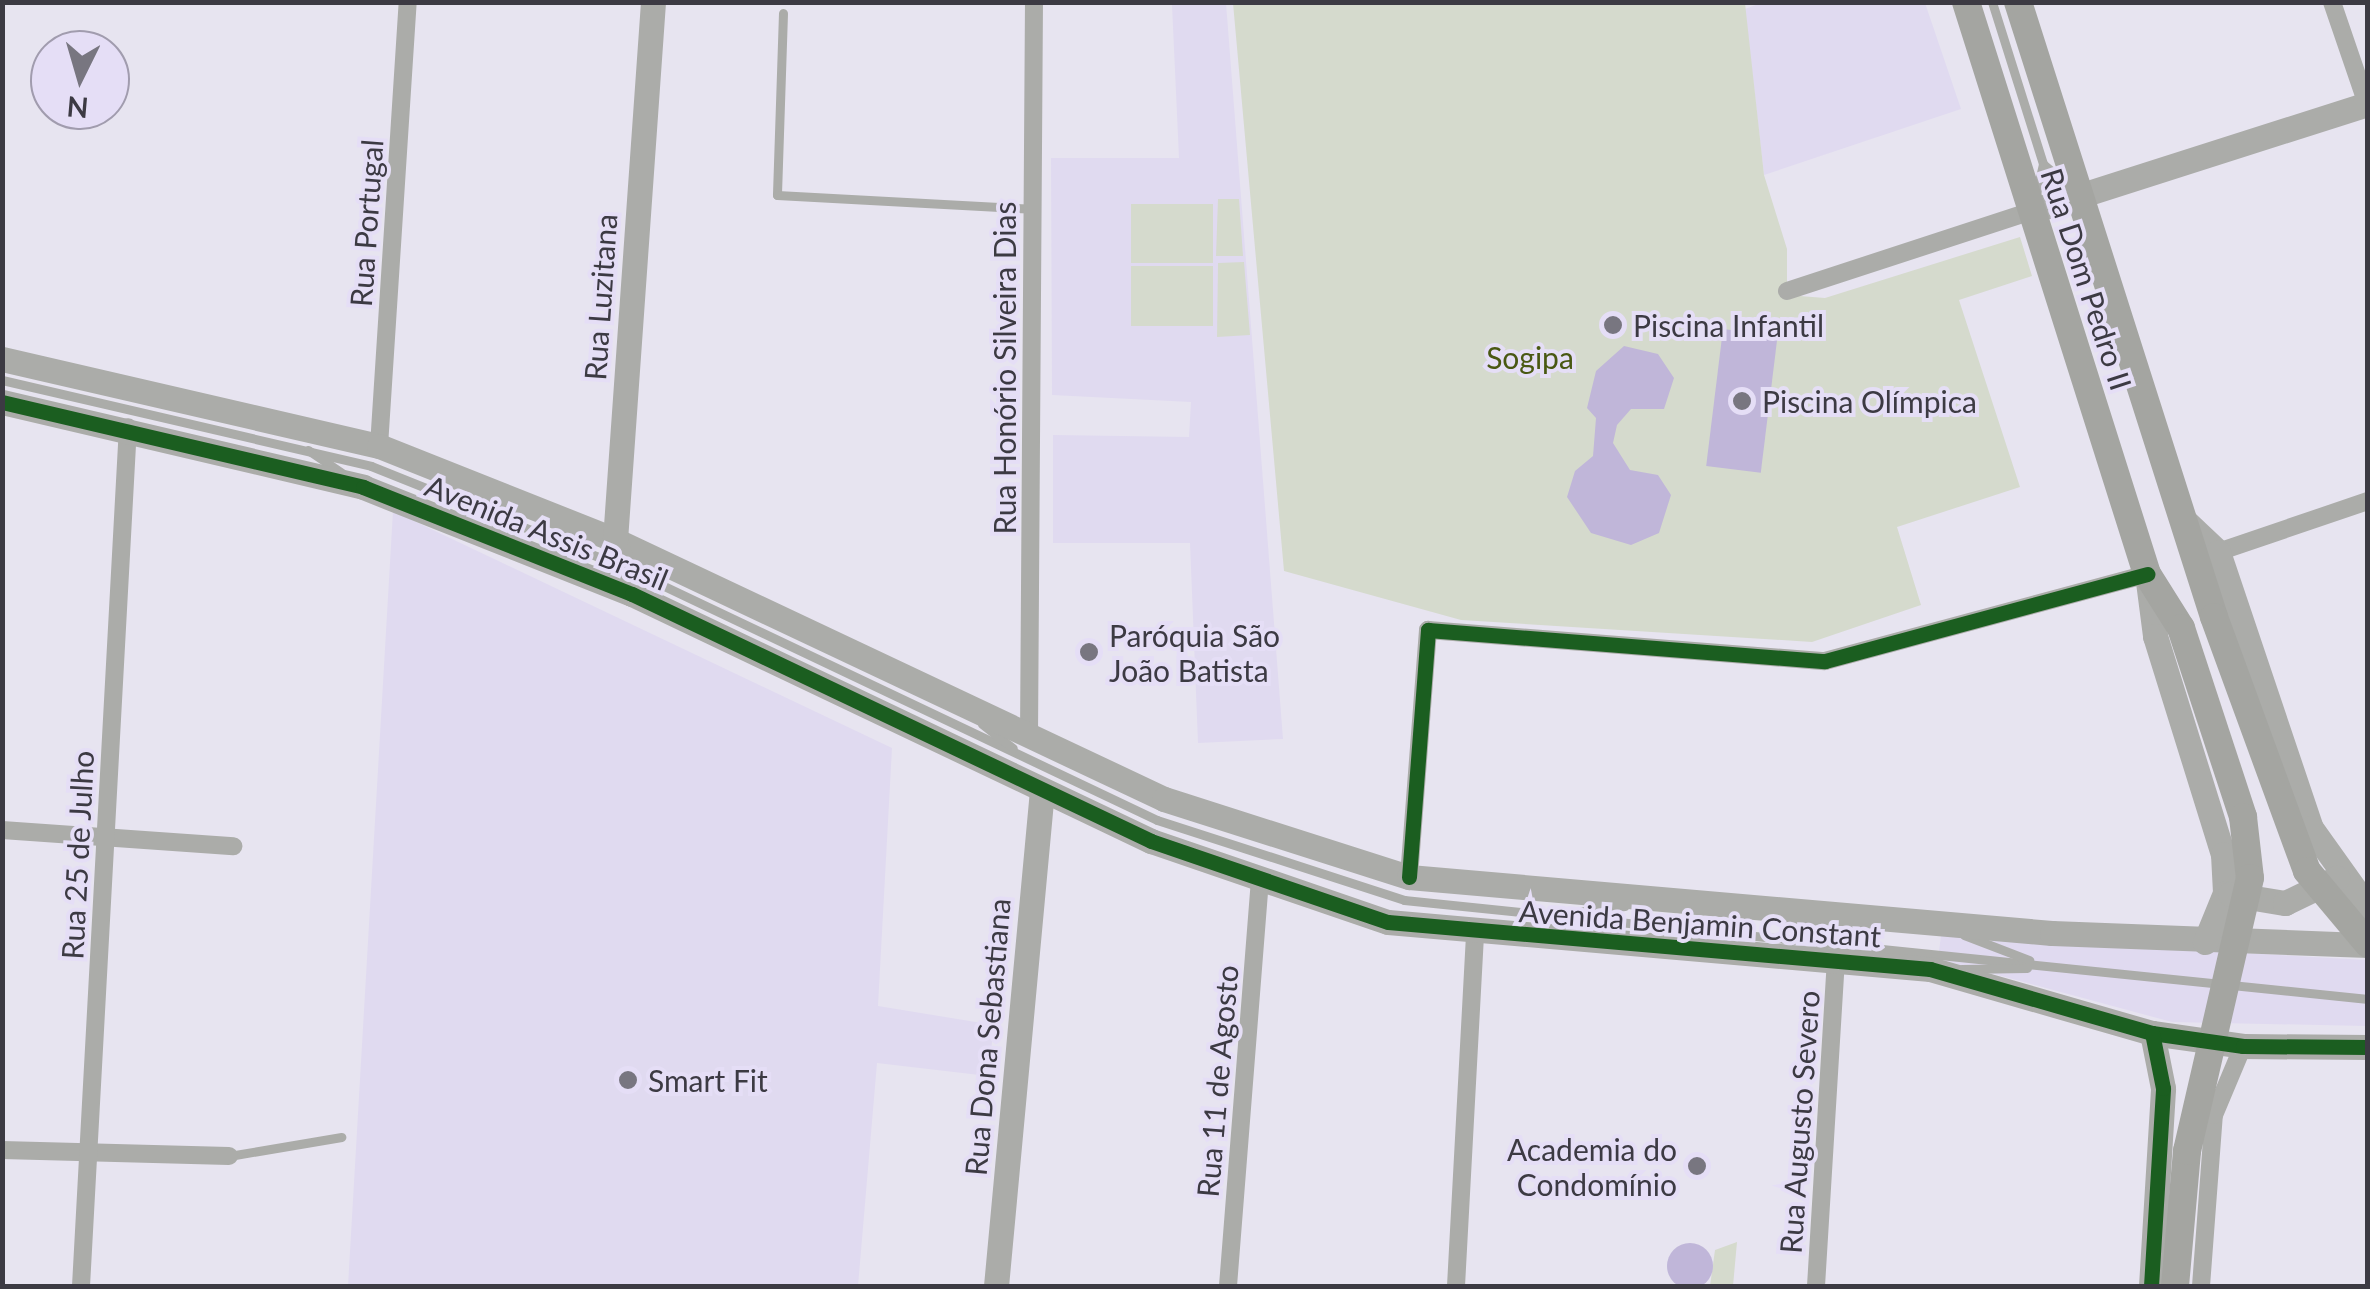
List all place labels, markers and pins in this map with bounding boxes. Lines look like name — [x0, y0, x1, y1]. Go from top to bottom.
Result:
place label: Piscina Infantil — [1633, 307, 1824, 343]
marker: Piscina Infantil — [1602, 314, 1624, 336]
place label: Piscina Olímpica — [1762, 383, 1977, 419]
marker: Piscina Olímpica — [1731, 390, 1753, 412]
place label: Paróquia São João Batista — [1109, 617, 1280, 688]
marker: Paróquia São João Batista — [1078, 641, 1100, 663]
place label: Smart Fit — [648, 1062, 768, 1098]
marker: Smart Fit — [617, 1069, 639, 1091]
place label: Academia do Condomínio — [1507, 1131, 1677, 1202]
marker: Academia do Condomínio — [1686, 1155, 1708, 1177]

